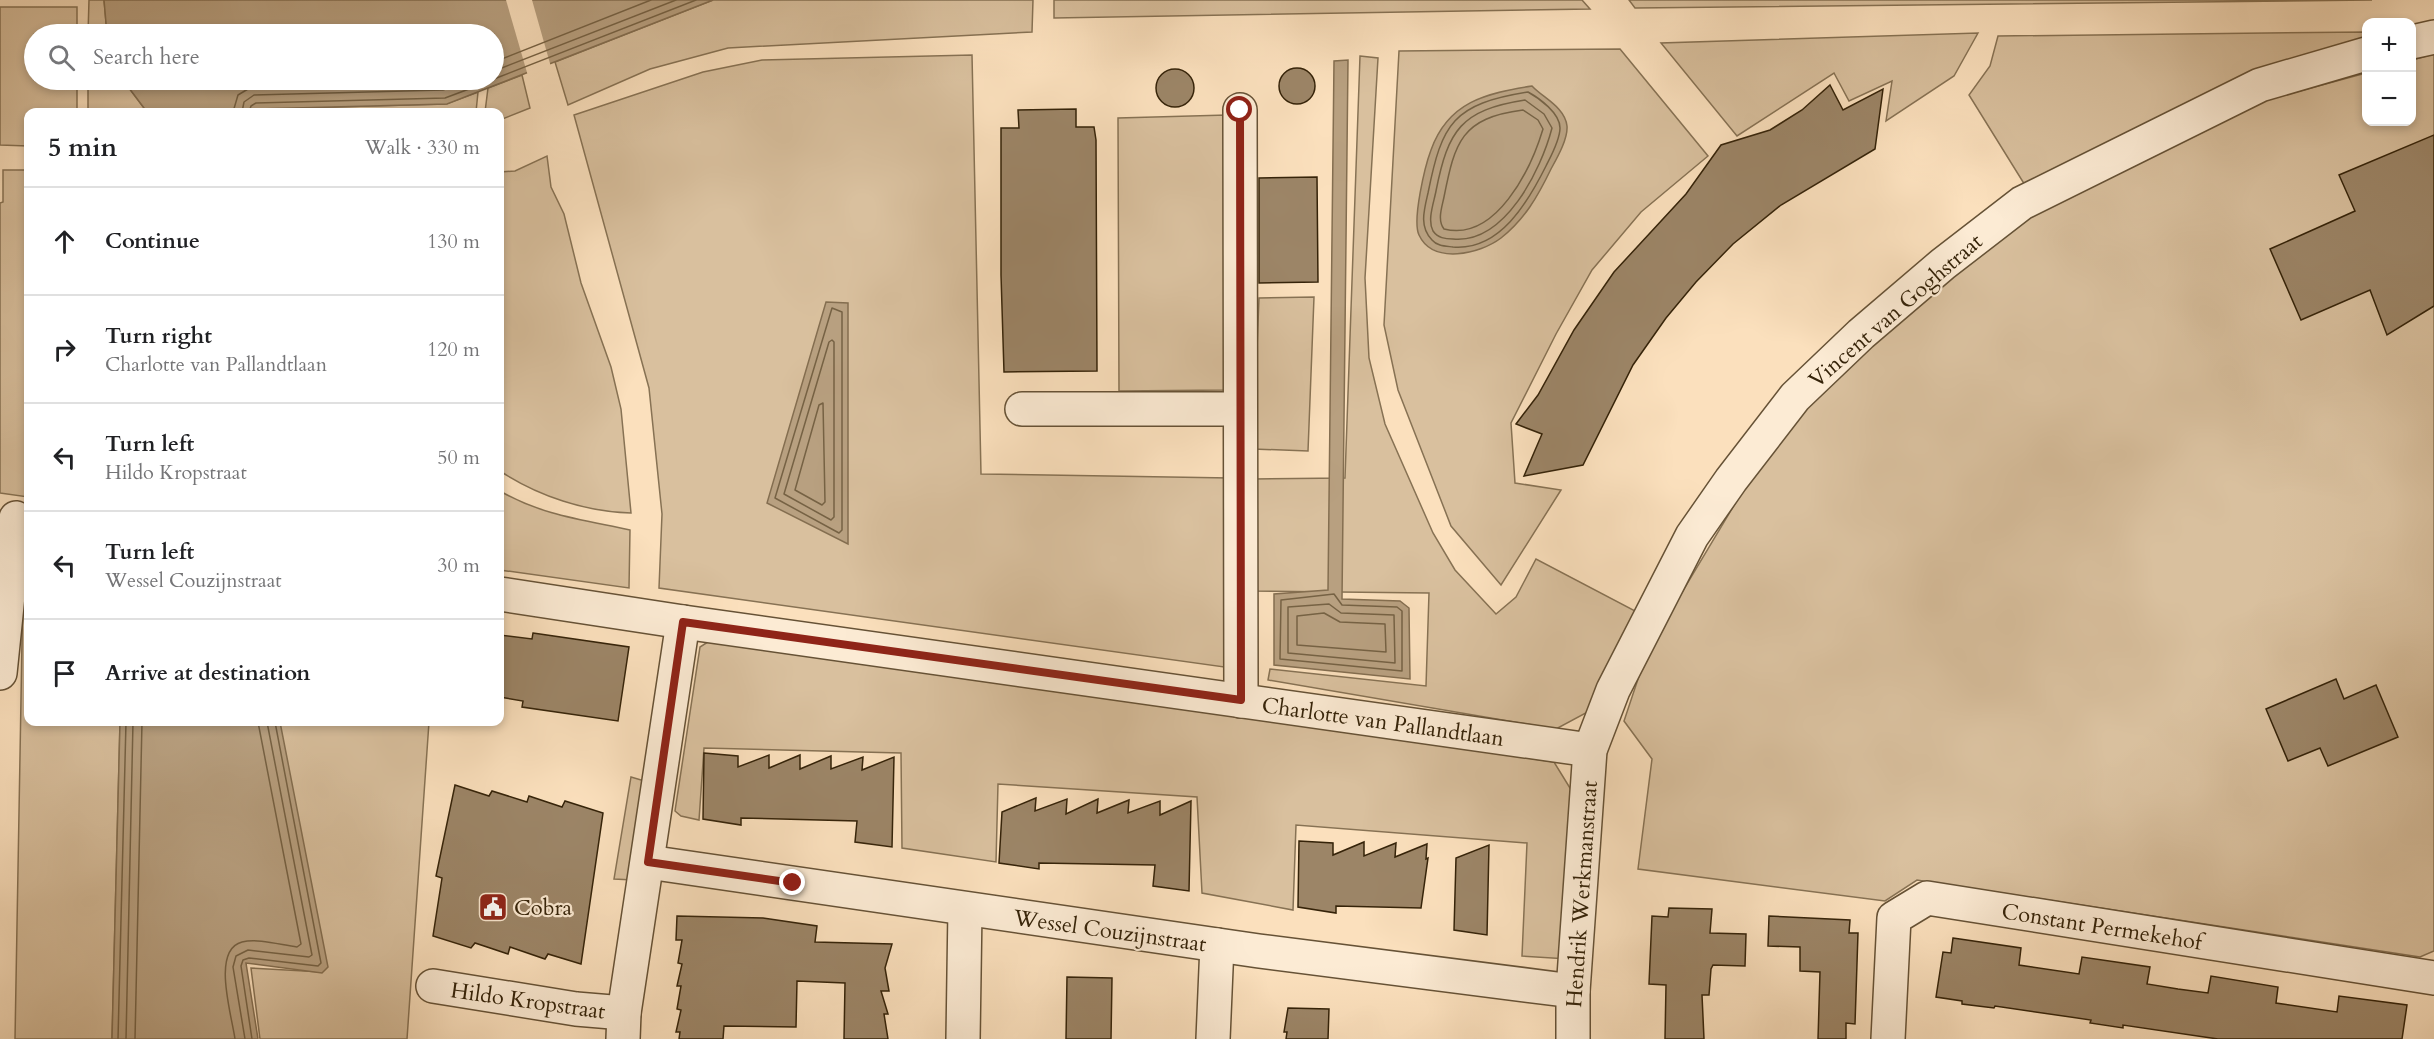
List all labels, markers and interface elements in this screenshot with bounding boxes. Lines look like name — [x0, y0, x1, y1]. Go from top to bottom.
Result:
map controls — [2362, 18, 2416, 126]
button: + — [2362, 18, 2416, 72]
search box — [24, 24, 504, 90]
icon: search — [45, 41, 78, 74]
text: Search here — [93, 42, 200, 72]
button: − — [2362, 72, 2416, 126]
route start — [1226, 96, 1252, 122]
text: 5 min — [48, 130, 117, 165]
text: Walk · 330 m — [365, 134, 480, 161]
icon: ahead — [48, 225, 81, 258]
text: Continue — [105, 226, 200, 256]
street label: Vincent van Goghstraat — [1802, 227, 1989, 395]
text: 130 m — [427, 228, 480, 255]
text: Turn right — [105, 321, 212, 351]
icon: right — [48, 333, 81, 366]
text: 120 m — [427, 336, 480, 363]
text: Charlotte van Pallandtlaan — [105, 351, 327, 378]
text: Turn left — [105, 429, 194, 459]
icon: left — [48, 441, 81, 474]
text: 50 m — [437, 444, 480, 471]
text: Hildo Kropstraat — [105, 459, 247, 486]
text: Turn left — [105, 537, 194, 567]
icon: left — [48, 549, 81, 582]
text: 30 m — [437, 552, 480, 579]
text: Wessel Couzijnstraat — [105, 567, 282, 594]
icon: arrive — [48, 657, 81, 690]
text: Arrive at destination — [105, 658, 310, 688]
street label: Charlotte van Pallandtlaan — [1260, 690, 1506, 754]
street label: Hendrik Werkmanstraat — [1559, 780, 1605, 1009]
route end — [779, 869, 805, 895]
public building icon: Cobra — [477, 891, 509, 923]
place label: Cobra — [514, 893, 573, 923]
street label: Constant Permekehof — [2000, 896, 2207, 958]
street label: Wessel Couzijnstraat — [1011, 902, 1208, 959]
street label: Hildo Kropstraat — [449, 975, 607, 1027]

